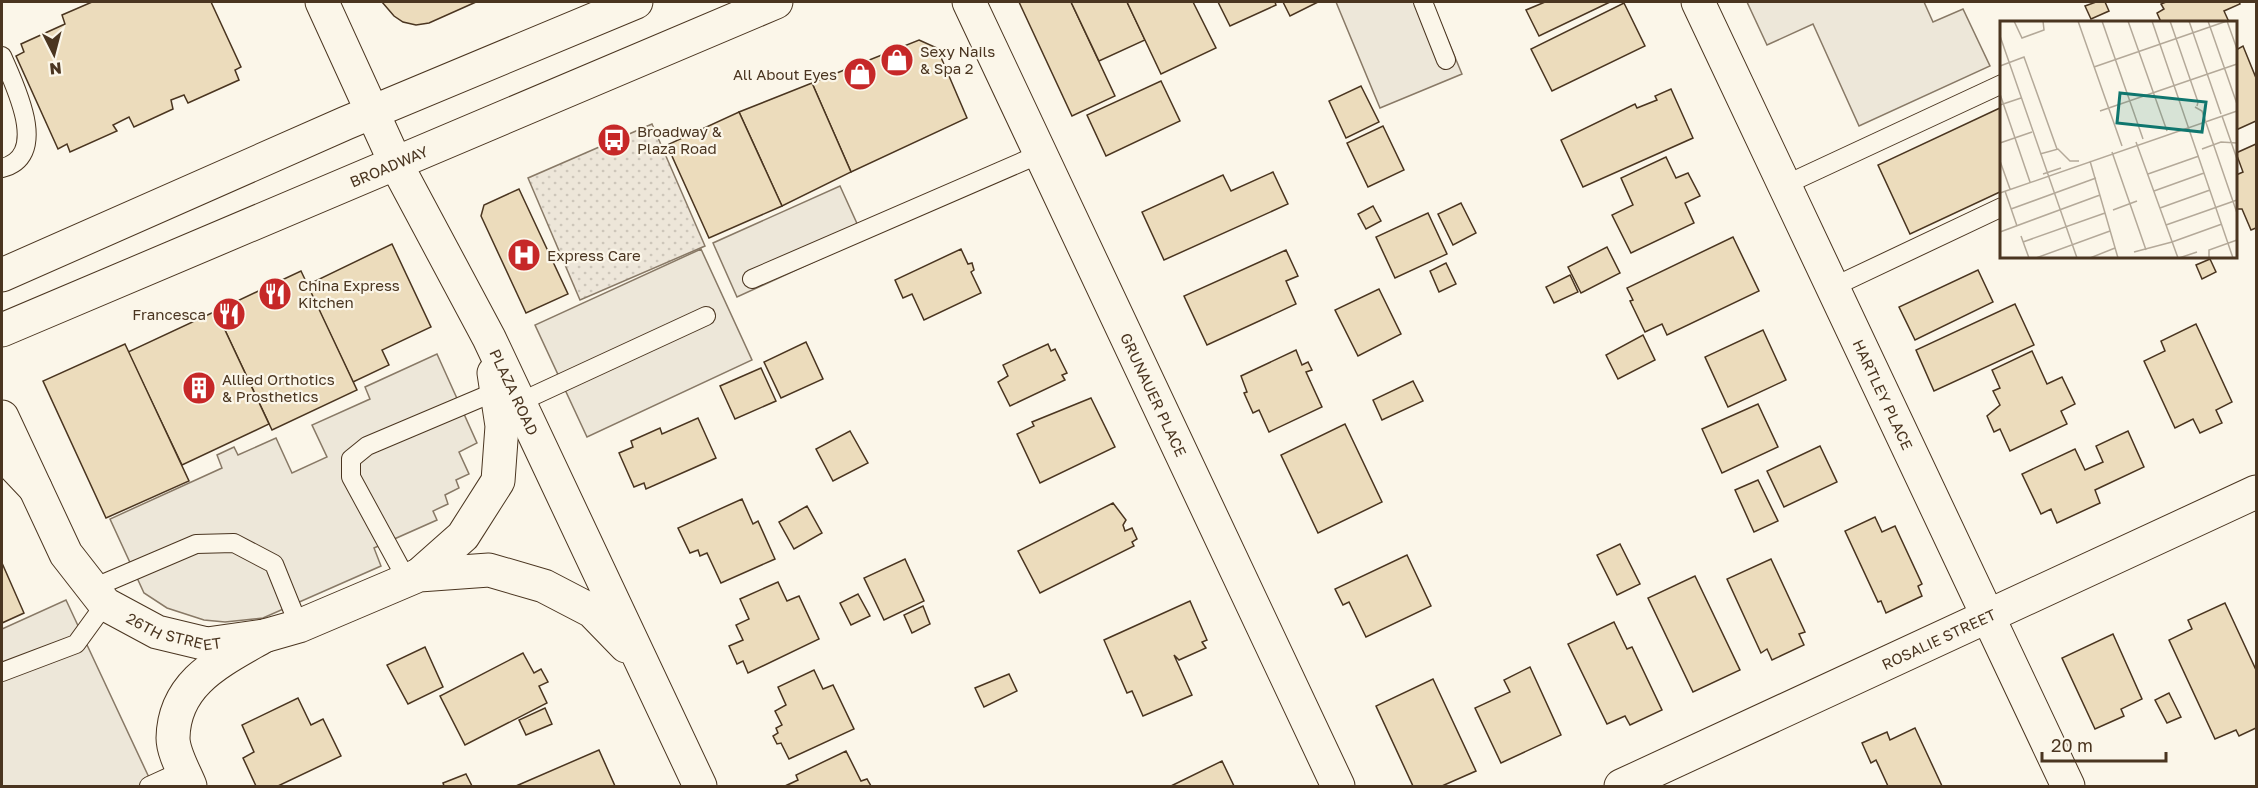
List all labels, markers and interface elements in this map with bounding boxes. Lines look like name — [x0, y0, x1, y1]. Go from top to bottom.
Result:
inset map — [2000, 21, 2237, 258]
north arrow — [24, 24, 84, 84]
shop icon: Sexy Nails & Spa 2 — [879, 42, 915, 78]
place label: Sexy Nails & Spa 2 — [920, 42, 995, 77]
shop icon: All About Eyes — [842, 56, 878, 92]
text: N — [48, 58, 63, 79]
place label: All About Eyes — [733, 65, 837, 83]
bus stop icon: Broadway & Plaza Road — [596, 122, 632, 158]
place label: Broadway & Plaza Road — [637, 122, 722, 157]
street label: BROADWAY — [347, 141, 431, 191]
hospital icon: Express Care — [506, 237, 542, 273]
place label: Express Care — [547, 246, 641, 264]
restaurant icon: China Express Kitchen — [257, 276, 293, 312]
place label: China Express Kitchen — [298, 276, 400, 311]
restaurant icon: Francesca — [211, 296, 247, 332]
place label: Francesca — [132, 305, 206, 323]
street label: GRUNAUER PLACE — [1117, 330, 1191, 459]
street label: HARTLEY PLACE — [1849, 336, 1917, 453]
street label: PLAZA ROAD — [486, 346, 542, 438]
building icon: Allied Orthotics & Prosthetics — [181, 370, 217, 406]
place label: Allied Orthotics & Prosthetics — [222, 370, 335, 405]
street label: ROSALIE STREET — [1879, 605, 1999, 673]
street label: 26TH STREET — [124, 608, 223, 653]
scale bar — [2042, 725, 2166, 763]
text: 20 m — [2051, 734, 2093, 756]

